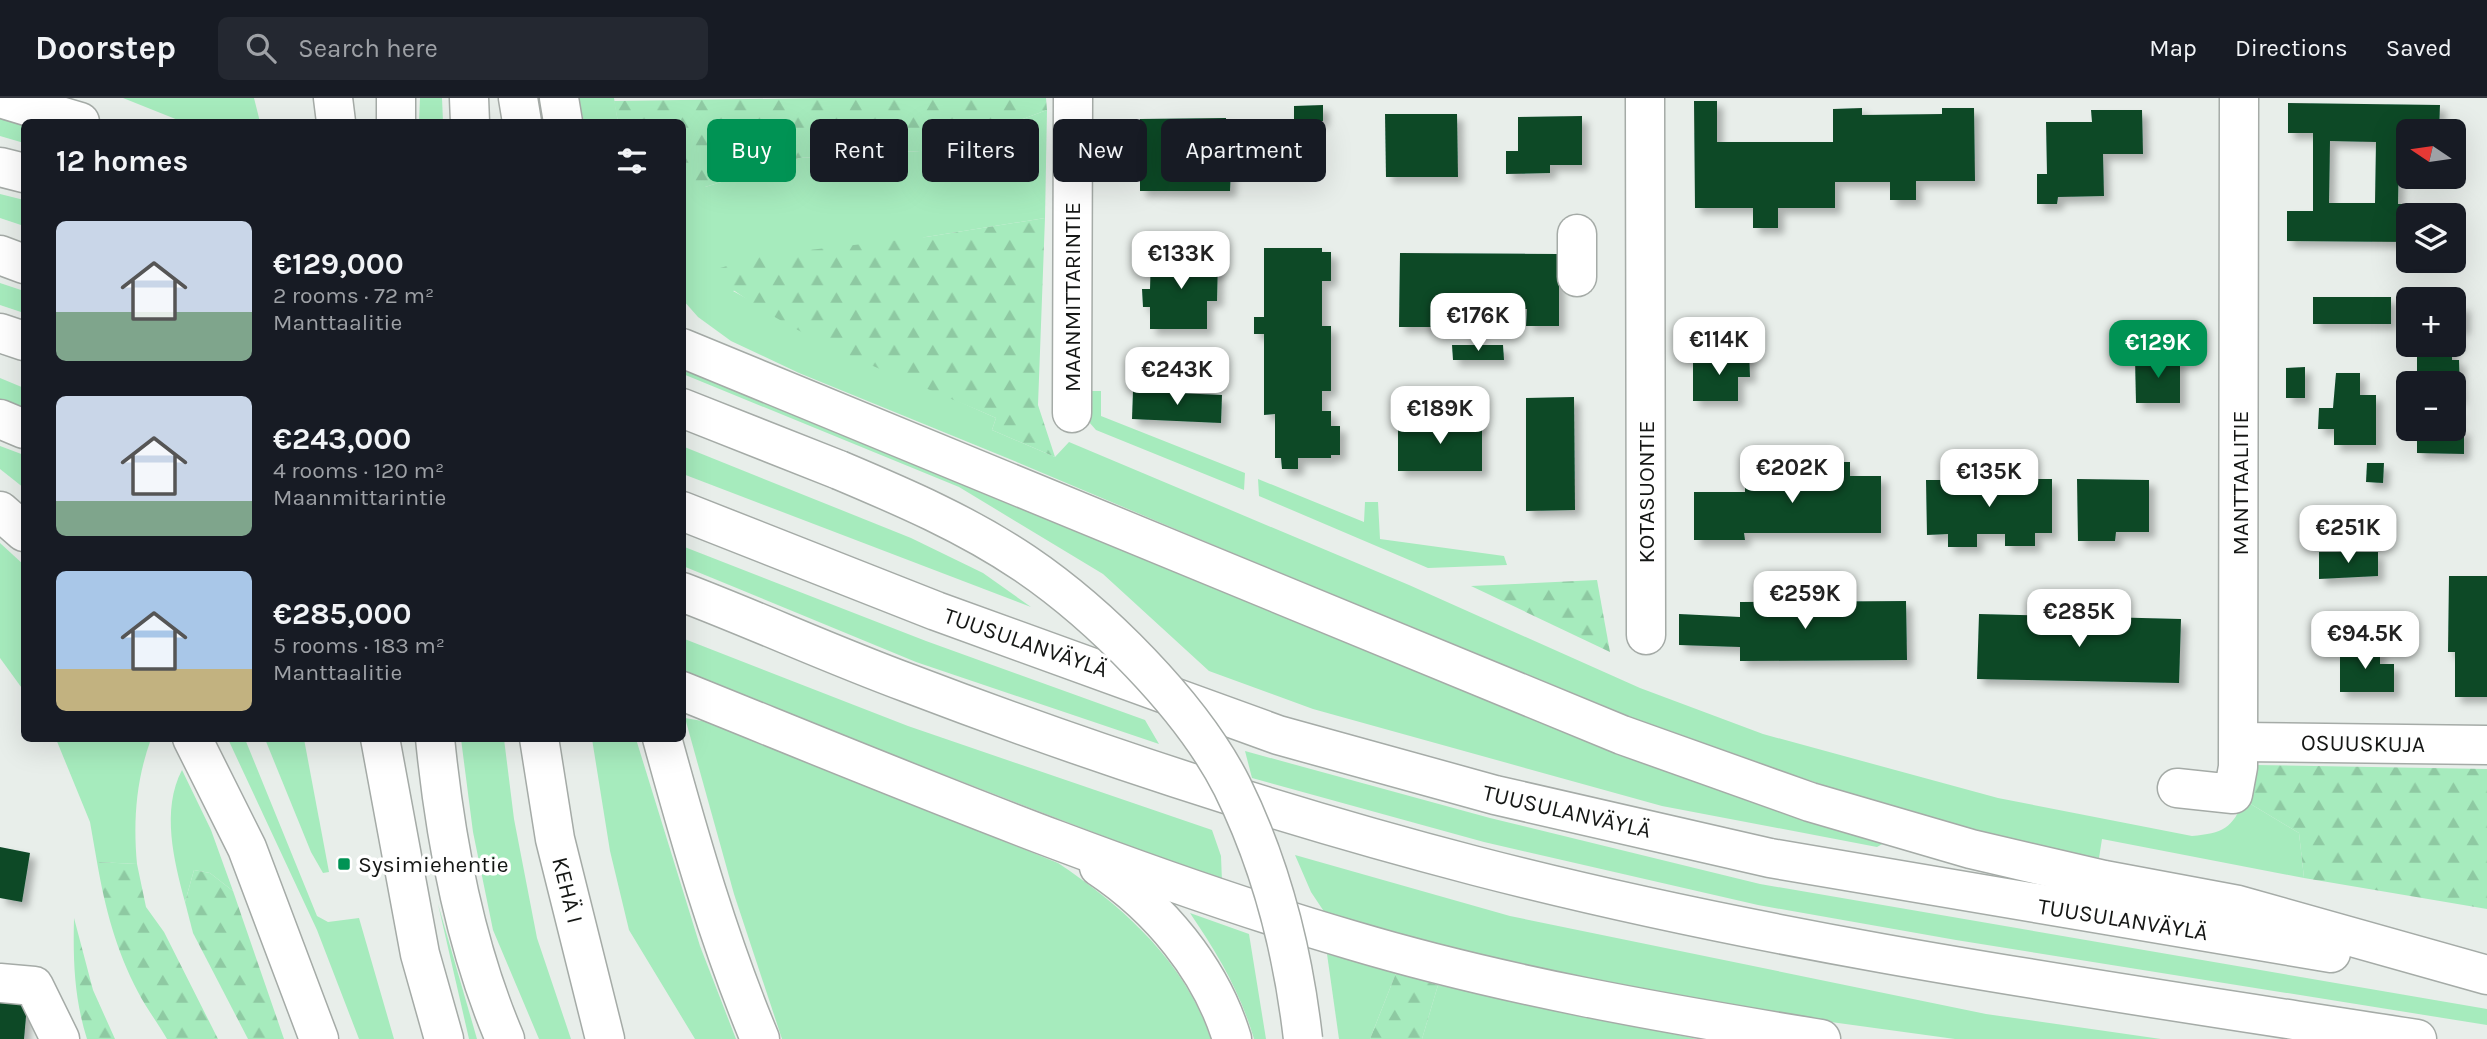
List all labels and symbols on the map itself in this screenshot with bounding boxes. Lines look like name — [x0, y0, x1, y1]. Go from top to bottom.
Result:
north arrow — [2396, 119, 2466, 189]
street label: MAANMITTARINTIE — [1059, 202, 1086, 392]
pin: €133K — [1132, 232, 1230, 291]
pin: €176K — [1429, 294, 1527, 353]
pin: €114K — [1670, 317, 1768, 377]
pin: €129K — [2109, 320, 2207, 380]
pin: €243K — [1128, 348, 1226, 407]
pin: €189K — [1391, 386, 1489, 446]
street label: MANTTAALITIE — [2227, 410, 2254, 556]
street label: KOTASUONTIE — [1633, 421, 1660, 563]
pin: €202K — [1743, 446, 1841, 505]
pin: €135K — [1940, 450, 2038, 509]
pin: €251K — [2299, 505, 2397, 565]
pin: €259K — [1756, 572, 1854, 631]
pin: €285K — [2030, 589, 2128, 649]
street label: TUUSULANVÄYLÄ — [940, 602, 1111, 683]
pin: €94.5K — [2308, 612, 2422, 671]
street label: OSUUSKUJA — [2301, 729, 2425, 758]
street label: TUUSULANVÄYLÄ — [1480, 779, 1654, 844]
place label: Sysimiehentie — [358, 851, 509, 878]
street label: KEHÄ I — [546, 854, 589, 926]
marker: Sysimiehentie — [336, 856, 352, 872]
street label: TUUSULANVÄYLÄ — [2036, 893, 2210, 946]

